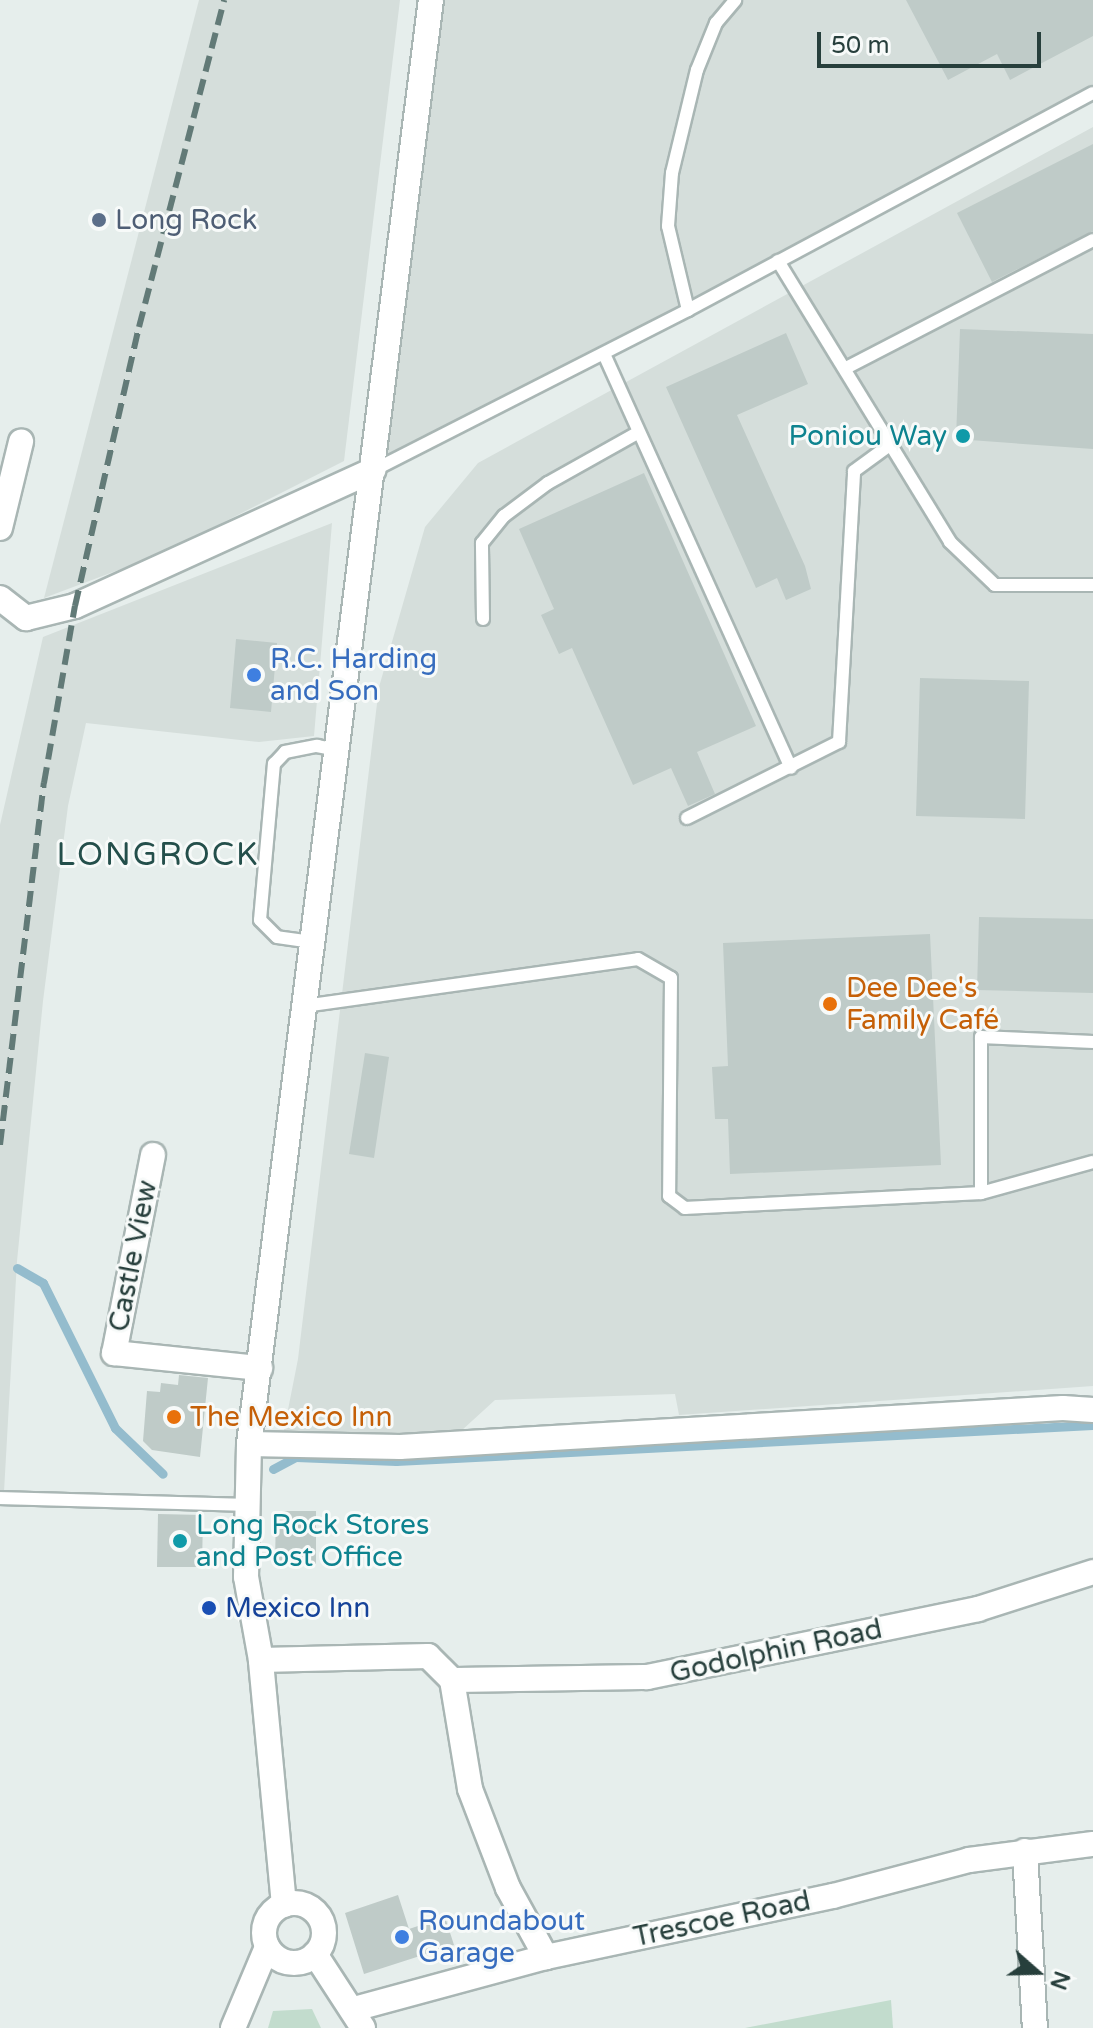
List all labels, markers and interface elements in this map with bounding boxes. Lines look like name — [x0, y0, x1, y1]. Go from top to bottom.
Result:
scale bar — [821, 16, 1045, 66]
text: 50 m — [831, 31, 889, 60]
place label: Long Rock — [115, 203, 257, 237]
marker: Long Rock — [90, 211, 108, 229]
place label: Poniou Way — [788, 419, 947, 453]
marker: Poniou Way — [954, 427, 972, 445]
place label: R.C. Harding and Son — [270, 642, 437, 708]
marker: R.C. Harding and Son — [245, 666, 263, 684]
district label: LONGROCK — [57, 836, 259, 874]
place label: Dee Dee's Family Café — [846, 971, 999, 1037]
marker: Dee Dee's Family Café — [821, 995, 839, 1013]
street label: Castle View — [102, 1178, 164, 1334]
place label: The Mexico Inn — [190, 1400, 392, 1434]
marker: The Mexico Inn — [165, 1408, 183, 1426]
place label: Long Rock Stores and Post Office — [196, 1508, 429, 1574]
marker: Long Rock Stores and Post Office — [171, 1532, 189, 1550]
place label: Mexico Inn — [225, 1591, 370, 1625]
marker: Mexico Inn — [200, 1599, 218, 1617]
street label: Godolphin Road — [667, 1612, 885, 1690]
street label: Trescoe Road — [630, 1884, 814, 1954]
place label: Roundabout Garage — [418, 1904, 585, 1970]
marker: Roundabout Garage — [393, 1928, 411, 1946]
north arrow — [997, 1932, 1077, 2012]
text: N — [1044, 1967, 1075, 1993]

